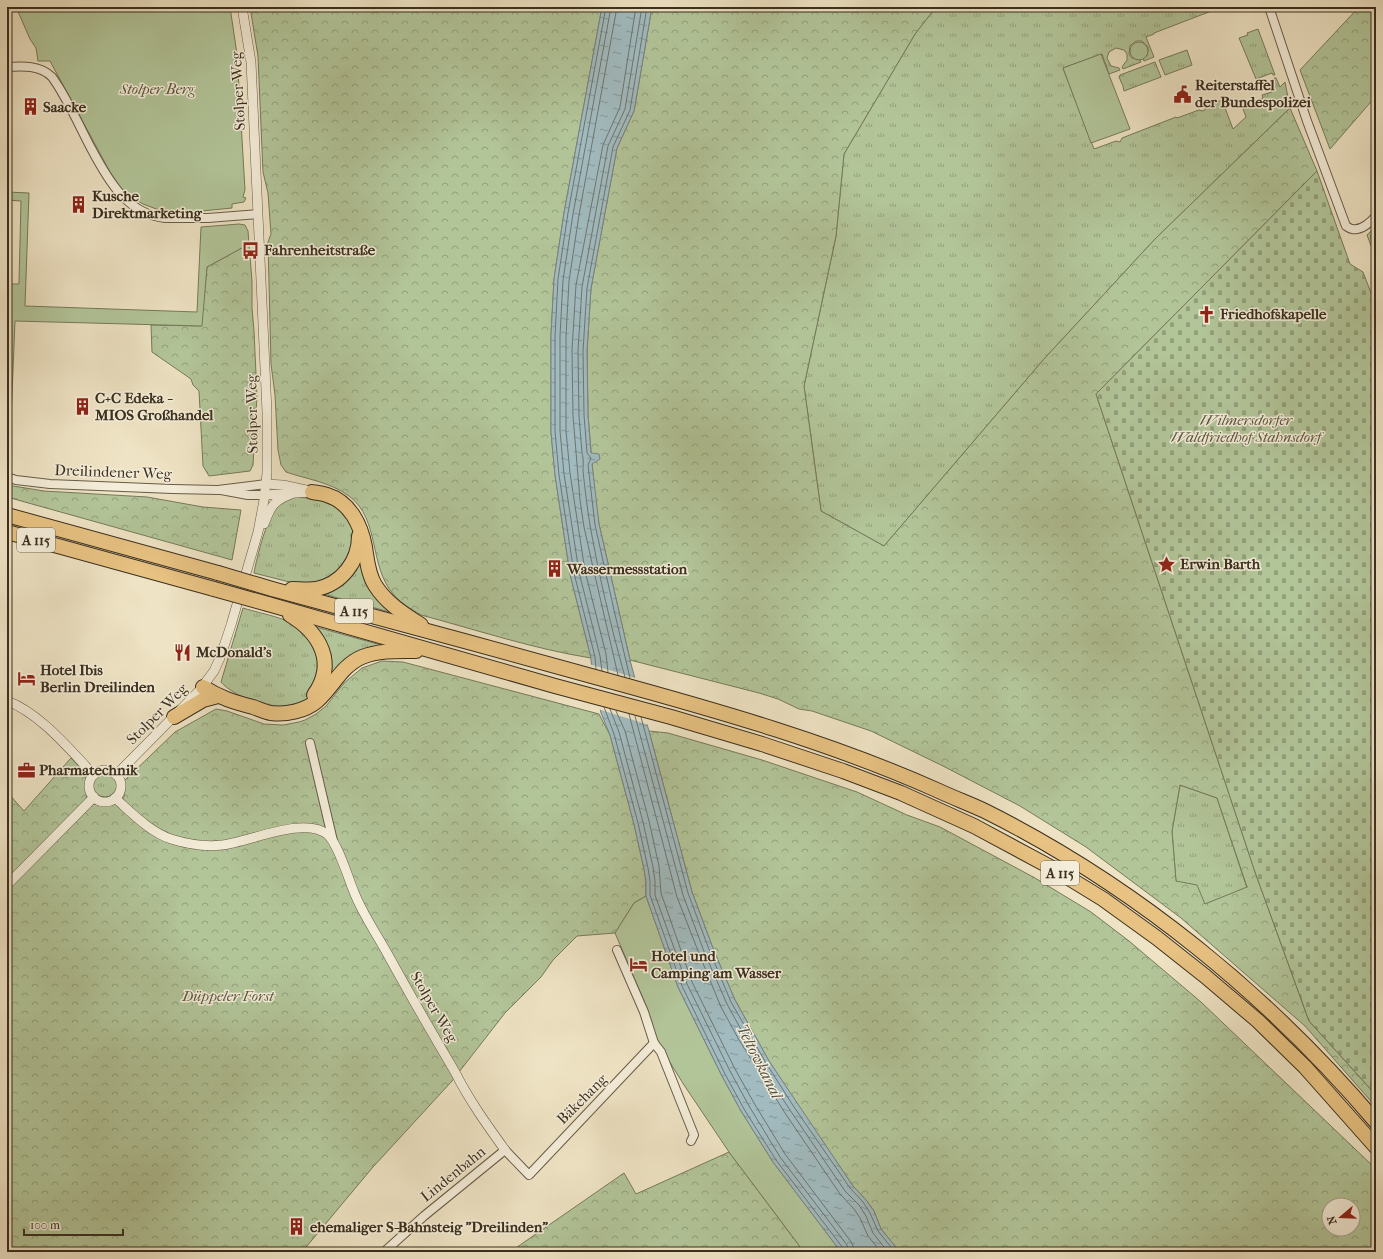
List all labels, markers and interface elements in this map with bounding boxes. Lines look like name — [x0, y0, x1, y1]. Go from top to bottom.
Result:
street label: Stolper Weg — [227, 50, 249, 131]
place label: Reiterstaffel der Bundespolizei — [1195, 76, 1311, 111]
park label: Stolper Berg — [119, 80, 195, 98]
public building icon: Reiterstaffel der Bundespolizei — [1172, 84, 1192, 104]
building icon: Saacke — [20, 97, 40, 117]
place label: Saacke — [43, 98, 87, 116]
place label: Kusche Direktmarketing — [92, 187, 203, 222]
building icon: Kusche Direktmarketing — [69, 195, 89, 215]
bus stop icon: Fahrenheitstraße — [241, 240, 261, 260]
place label: Fahrenheitstraße — [263, 241, 376, 259]
church icon: Friedhofskapelle — [1197, 304, 1217, 324]
place label: Friedhofskapelle — [1219, 305, 1327, 323]
street label: Stolper Weg — [242, 373, 262, 454]
place label: C+C Edeka - MIOS Großhandel — [94, 389, 214, 424]
building icon: C+C Edeka - MIOS Großhandel — [72, 397, 92, 417]
park label: Wilmersdorfer Waldfriedhof Stahnsdorf — [1171, 411, 1325, 446]
street label: Dreilindener Weg — [54, 461, 173, 483]
road number: A 115 — [17, 528, 55, 552]
place icon: Erwin Barth — [1157, 554, 1177, 574]
place label: Erwin Barth — [1180, 555, 1261, 573]
building icon: Wassermessstation — [544, 559, 564, 579]
place label: Wassermessstation — [566, 560, 687, 578]
road number: A 115 — [335, 599, 373, 623]
restaurant icon: McDonald's — [173, 642, 193, 662]
place label: McDonald's — [195, 643, 272, 661]
place label: Hotel Ibis Berlin Dreilinden — [40, 661, 155, 696]
hotel icon: Hotel Ibis Berlin Dreilinden — [17, 669, 37, 689]
street label: Stolper Weg — [123, 679, 192, 748]
office icon: Pharmatechnik — [16, 760, 36, 780]
place label: Pharmatechnik — [39, 761, 139, 779]
road number: A 115 — [1041, 861, 1079, 885]
place label: Hotel und Camping am Wasser — [651, 947, 782, 982]
hotel icon: Hotel und Camping am Wasser — [628, 955, 648, 975]
street label: Stolper Weg — [406, 968, 462, 1047]
park label: Düppeler Forst — [181, 987, 275, 1005]
water label: Teltowkanal — [733, 1021, 787, 1104]
street label: Bäkehang — [553, 1069, 612, 1128]
street label: Lindenbahn — [417, 1142, 489, 1206]
north arrow — [1321, 1197, 1361, 1237]
scale bar — [24, 1211, 123, 1237]
text: N — [1324, 1213, 1340, 1226]
building icon: ehemaliger S-Bahnsteig "Dreilinden" — [287, 1217, 307, 1237]
text: 100 m — [30, 1218, 60, 1232]
place label: ehemaliger S-Bahnsteig "Dreilinden" — [310, 1218, 548, 1236]

